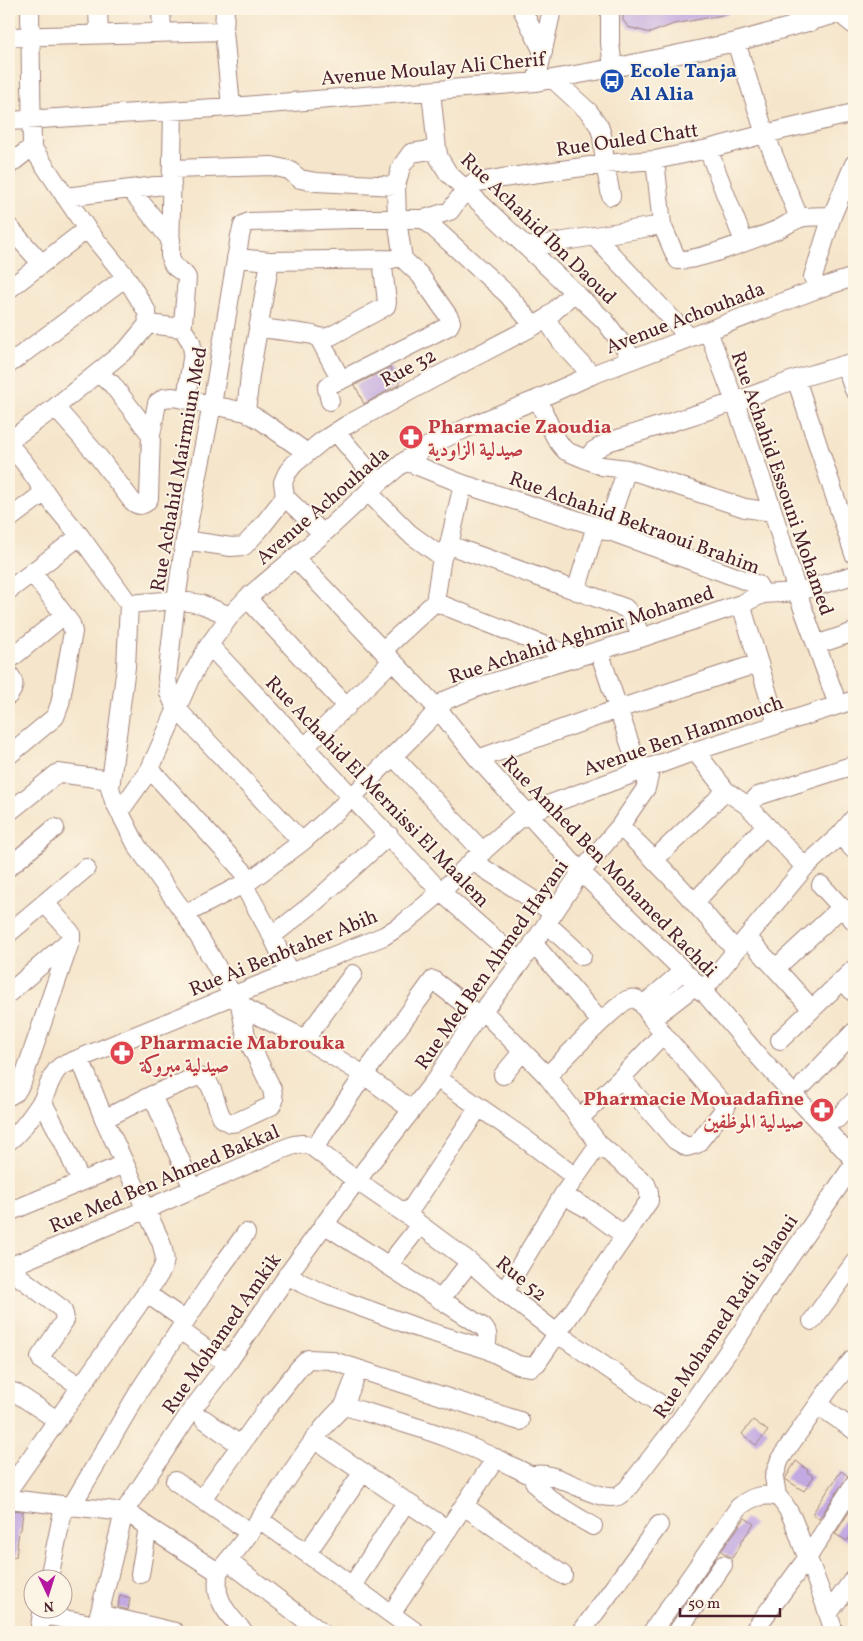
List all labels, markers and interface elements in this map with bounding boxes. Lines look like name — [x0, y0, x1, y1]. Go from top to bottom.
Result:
street label: Avenue Moulay Ali Cherif — [320, 46, 549, 94]
place label: Ecole Tanja Al Alia — [630, 58, 737, 109]
bus stop icon: Ecole Tanja Al Alia — [599, 68, 625, 94]
street label: Rue Ouled Chatt — [554, 117, 700, 165]
street label: Rue Achahid Ibn Daoud — [453, 147, 622, 312]
street label: Avenue Achouhada — [602, 276, 769, 362]
street label: Rue 32 — [376, 342, 442, 395]
street label: Rue Achahid Mairmiun Med — [145, 345, 215, 594]
street label: Rue Achahid Essouni Mohamed — [723, 348, 840, 619]
place label: Pharmacie Zaoudia صيدلية الزاودية — [428, 414, 612, 465]
pharmacy icon: Pharmacie Zaoudia صيدلية الزاودية — [398, 424, 424, 450]
street label: Avenue Achouhada — [251, 441, 396, 572]
street label: Rue Achahid Bekraoui Brahim — [505, 465, 764, 582]
street label: Rue Achahid Aghmir Mohamed — [446, 580, 718, 692]
street label: Rue Achahid El Mernissi El Maalem — [258, 670, 495, 915]
street label: Avenue Ben Hammouch — [580, 689, 788, 784]
street label: Rue Amhed Ben Mohamed Rachdi — [495, 750, 723, 985]
street label: Rue Med Ben Ahmed Hayani — [409, 854, 576, 1076]
street label: Rue Ai Benbtaher Abih — [185, 903, 382, 1005]
place label: Pharmacie Mabrouka صيدلية مبروكة — [139, 1030, 345, 1081]
pharmacy icon: Pharmacie Mabrouka صيدلية مبروكة — [109, 1040, 135, 1066]
place label: Pharmacie Mouadafine صيدلية الموظفين — [583, 1086, 804, 1137]
pharmacy icon: Pharmacie Mouadafine صيدلية الموظفين — [809, 1097, 835, 1123]
street label: Rue Med Ben Ahmed Bakkal — [45, 1119, 284, 1241]
street label: Rue Mohamed Radi Salaoui — [648, 1209, 806, 1425]
street label: Rue Mohamed Amkik — [156, 1248, 289, 1420]
street label: Rue 52 — [489, 1250, 552, 1309]
north arrow — [22, 1568, 72, 1618]
scale bar — [680, 1586, 780, 1618]
text: 50 m — [688, 1594, 720, 1615]
text: N — [43, 1596, 55, 1615]

